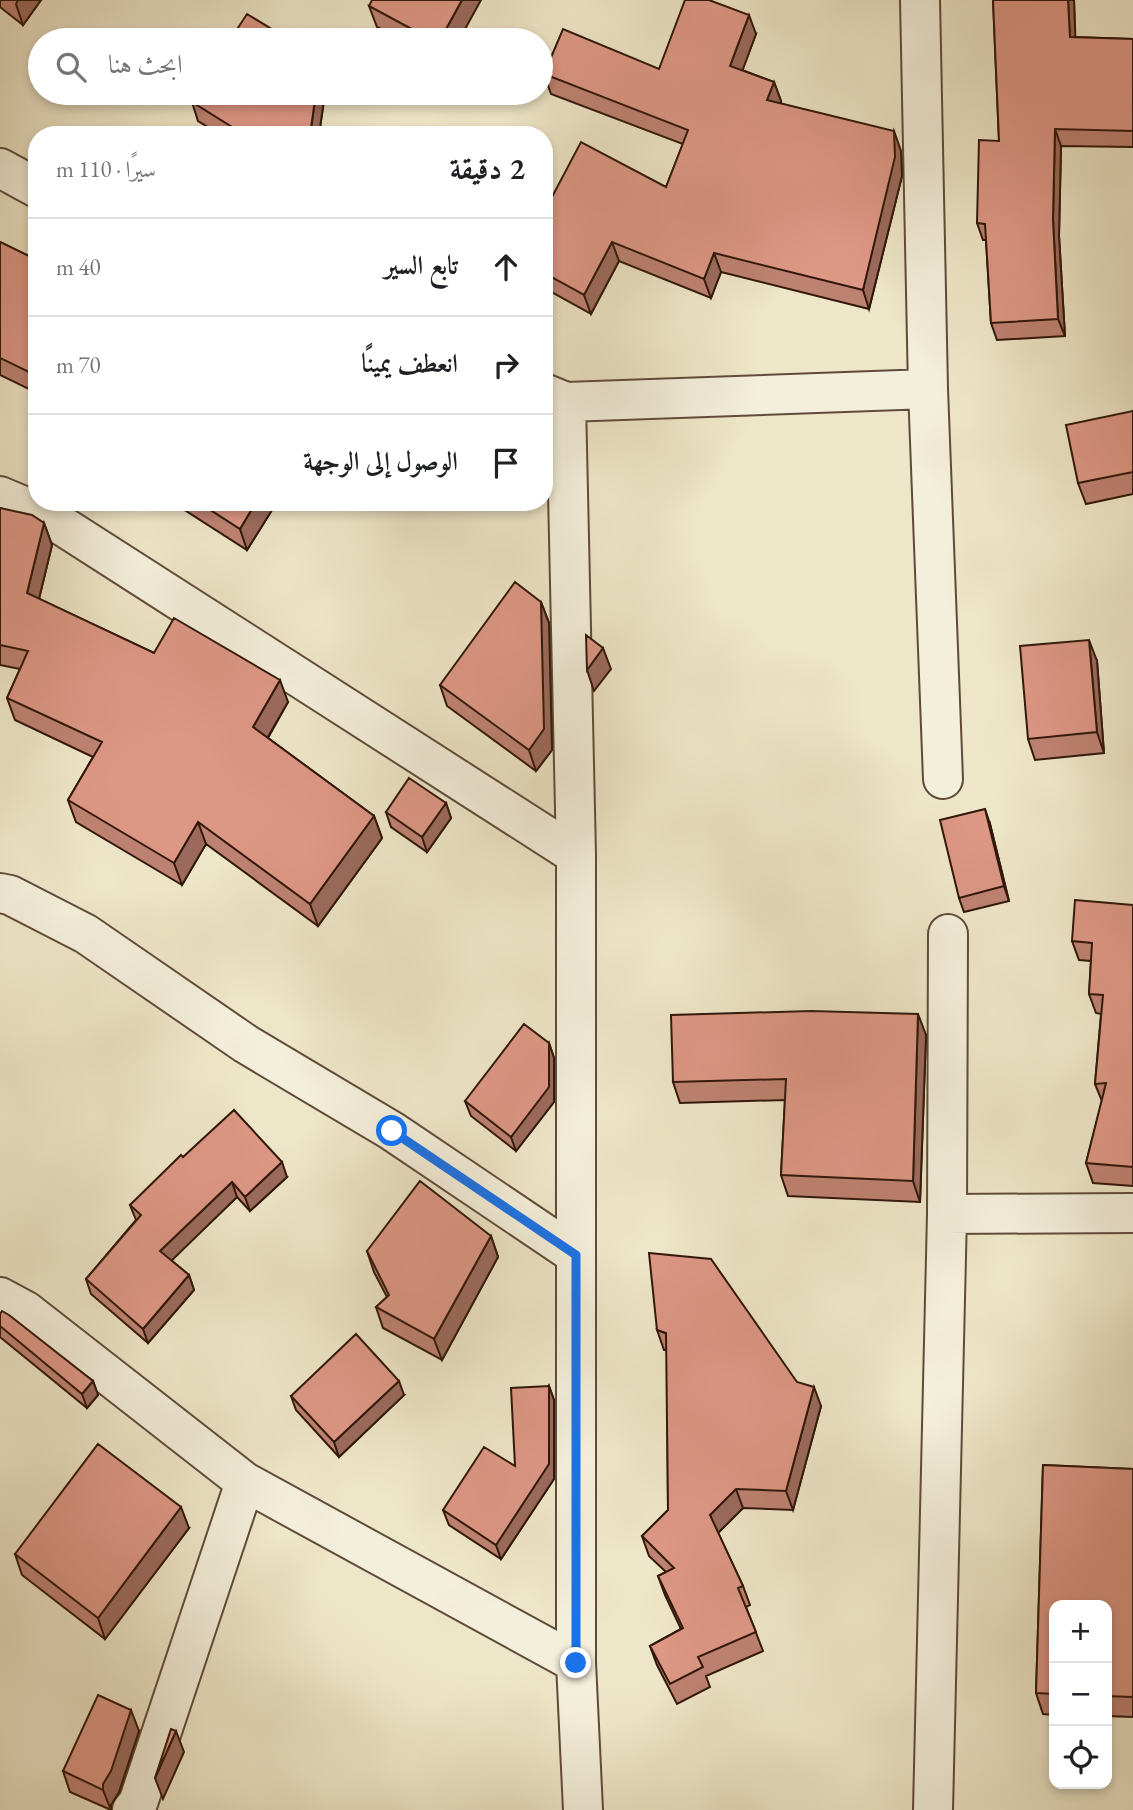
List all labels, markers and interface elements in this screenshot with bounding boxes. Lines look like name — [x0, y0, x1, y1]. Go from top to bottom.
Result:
search box — [28, 28, 553, 105]
text: ابحث هنا — [108, 47, 183, 81]
icon: search — [52, 48, 90, 86]
text: 2 دقيقة — [450, 149, 525, 188]
text: سيرًا · 110 m — [56, 154, 156, 184]
text: تابع السير — [384, 248, 458, 282]
icon: ahead — [487, 248, 525, 286]
text: 40 m — [56, 252, 101, 282]
text: انعطف يمينًا — [361, 346, 458, 380]
icon: right — [487, 346, 525, 384]
text: 70 m — [56, 350, 101, 380]
text: الوصول إلى الوجهة — [303, 444, 458, 478]
icon: arrive — [487, 444, 525, 482]
route start — [376, 1115, 407, 1146]
map controls — [1049, 1600, 1112, 1789]
button: + — [1049, 1600, 1112, 1663]
route end — [560, 1647, 591, 1678]
button: − — [1049, 1663, 1112, 1726]
button: locate — [1049, 1726, 1112, 1789]

